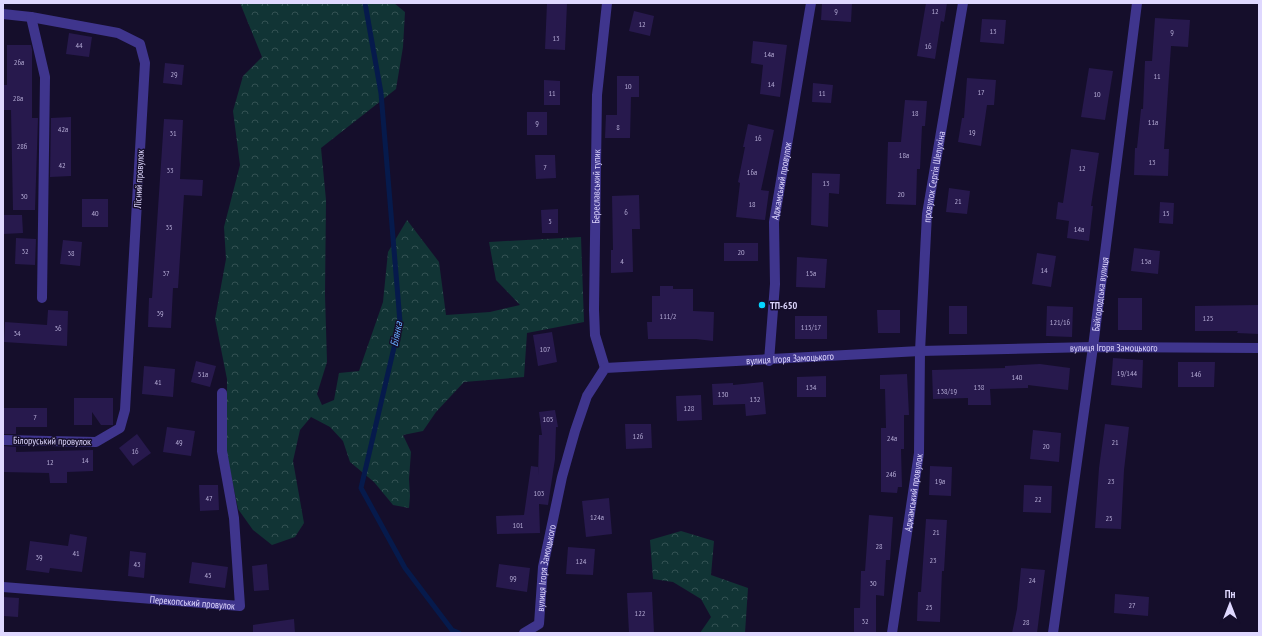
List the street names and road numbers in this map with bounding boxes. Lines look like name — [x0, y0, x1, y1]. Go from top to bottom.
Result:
street label: провулок Сергія Шелухіна — [920, 130, 948, 223]
street label: Аджамський провулок — [768, 141, 794, 221]
street label: Лісний провулок — [131, 149, 147, 210]
street label: Береславський тупик — [589, 149, 603, 224]
street label: Байгородська вулиця — [1089, 256, 1111, 332]
street label: вулиця Ігоря Замоцького — [1070, 340, 1158, 354]
street label: вулиця Ігоря Замоцького — [746, 349, 834, 367]
street label: Білоруський провулок — [13, 434, 91, 448]
street label: Аджамський провулок — [901, 453, 925, 532]
street label: вулиця Ігоря Замоцького — [533, 523, 558, 612]
street label: Перекопський провулок — [149, 592, 236, 612]

